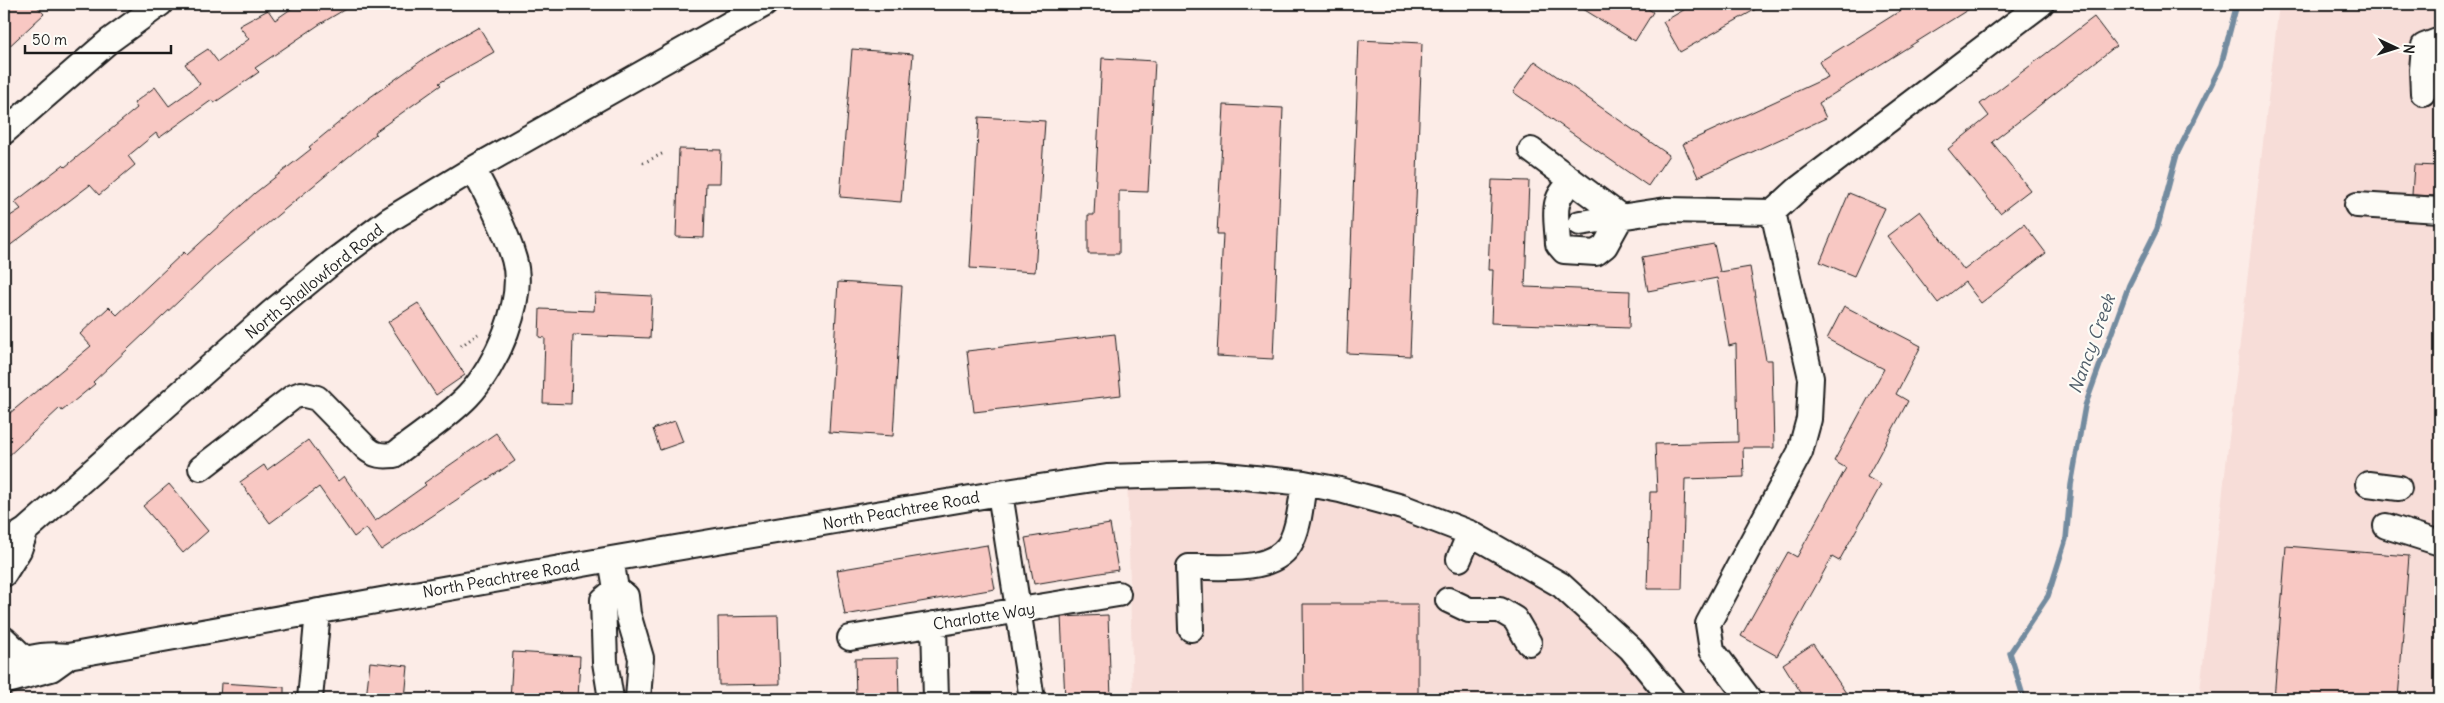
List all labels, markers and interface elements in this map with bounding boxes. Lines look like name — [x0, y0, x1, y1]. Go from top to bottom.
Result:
scale bar — [25, 22, 171, 54]
north arrow — [2372, 22, 2422, 72]
text: 50 m — [32, 30, 67, 49]
text: N — [2400, 43, 2418, 54]
street label: North Shallowford Road — [241, 219, 387, 343]
water label: Nancy Creek — [2063, 289, 2121, 397]
street label: North Peachtree Road — [821, 486, 981, 534]
street label: North Peachtree Road — [421, 554, 581, 602]
street label: Charlotte Way — [932, 598, 1036, 634]

